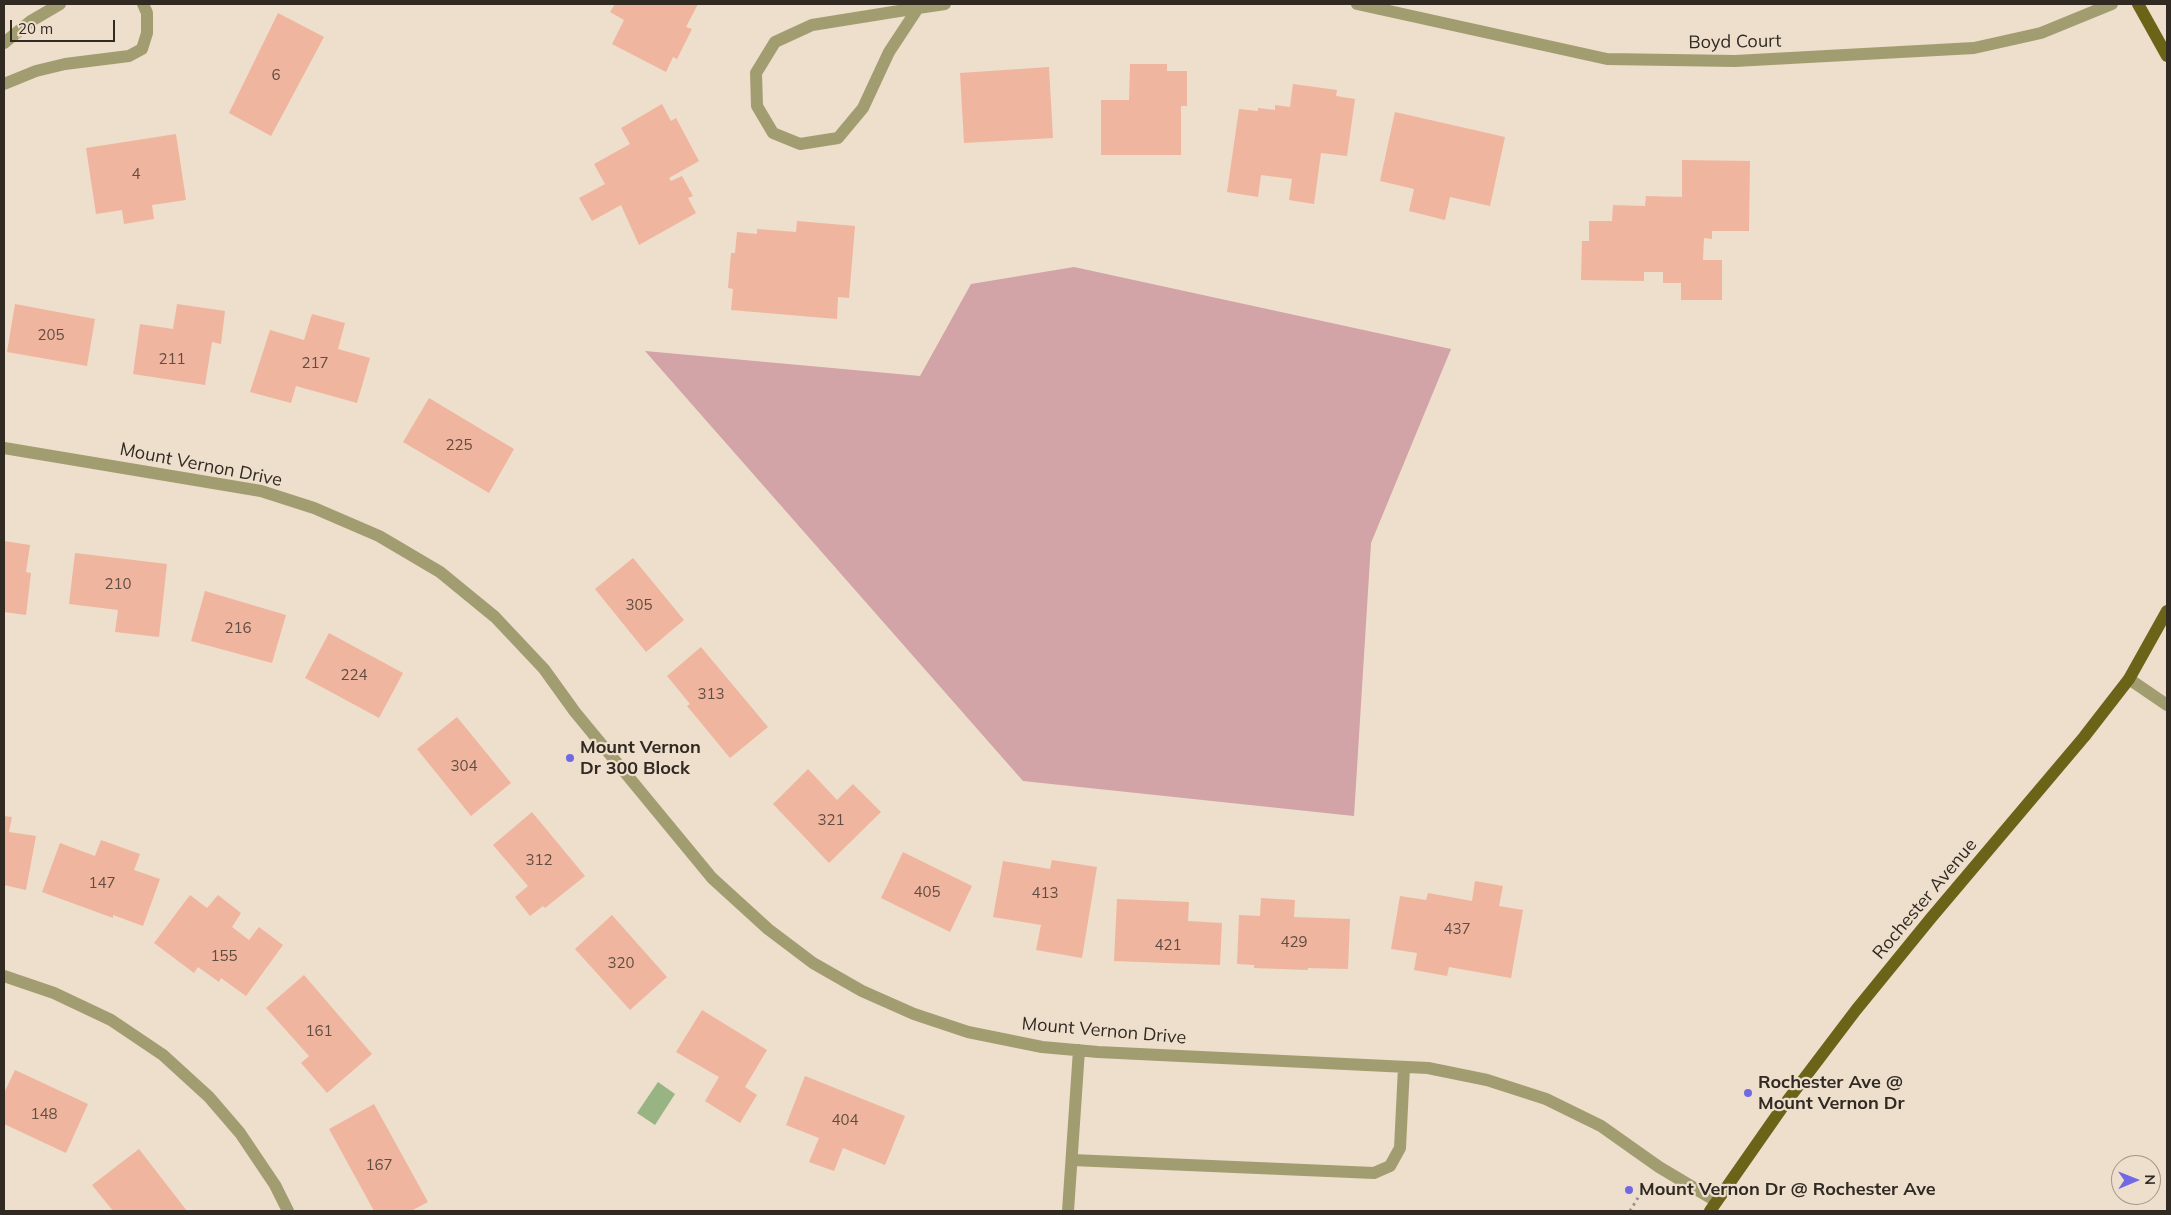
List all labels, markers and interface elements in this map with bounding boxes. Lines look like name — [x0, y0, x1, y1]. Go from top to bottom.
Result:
scale bar — [12, 10, 118, 42]
text: 20 m — [18, 19, 53, 38]
street label: Boyd Court — [1688, 30, 1782, 54]
house number: 6 — [272, 66, 280, 84]
house number: 4 — [132, 165, 140, 183]
house number: 205 — [38, 326, 64, 344]
house number: 211 — [159, 350, 185, 368]
house number: 217 — [302, 354, 328, 372]
house number: 225 — [446, 436, 472, 454]
street label: Mount Vernon Drive — [118, 439, 284, 491]
house number: 210 — [105, 575, 131, 593]
house number: 305 — [626, 596, 652, 614]
house number: 216 — [225, 619, 251, 637]
house number: 224 — [341, 666, 367, 684]
house number: 313 — [698, 685, 724, 703]
place label: Mount Vernon Dr 300 Block — [580, 737, 701, 780]
marker: Mount Vernon Dr 300 Block — [564, 752, 576, 764]
house number: 304 — [451, 757, 477, 775]
house number: 321 — [818, 811, 844, 829]
street label: Rochester Avenue — [1868, 834, 1982, 964]
house number: 312 — [526, 851, 552, 869]
house number: 147 — [89, 874, 115, 892]
house number: 405 — [914, 883, 940, 901]
house number: 413 — [1032, 884, 1058, 902]
house number: 437 — [1444, 920, 1470, 938]
house number: 429 — [1281, 933, 1307, 951]
house number: 421 — [1155, 936, 1181, 954]
house number: 155 — [211, 947, 237, 965]
house number: 320 — [608, 954, 634, 972]
street label: Mount Vernon Drive — [1021, 1013, 1187, 1049]
house number: 161 — [306, 1022, 332, 1040]
place label: Rochester Ave @ Mount Vernon Dr — [1758, 1072, 1905, 1114]
marker: Rochester Ave @ Mount Vernon Dr — [1742, 1087, 1754, 1099]
house number: 148 — [31, 1105, 57, 1123]
house number: 404 — [832, 1111, 858, 1129]
north arrow — [2111, 1155, 2161, 1205]
house number: 167 — [366, 1156, 392, 1174]
text: N — [2141, 1174, 2159, 1185]
place label: Mount Vernon Dr @ Rochester Ave — [1639, 1179, 1936, 1201]
marker: Mount Vernon Dr @ Rochester Ave — [1623, 1184, 1635, 1196]

